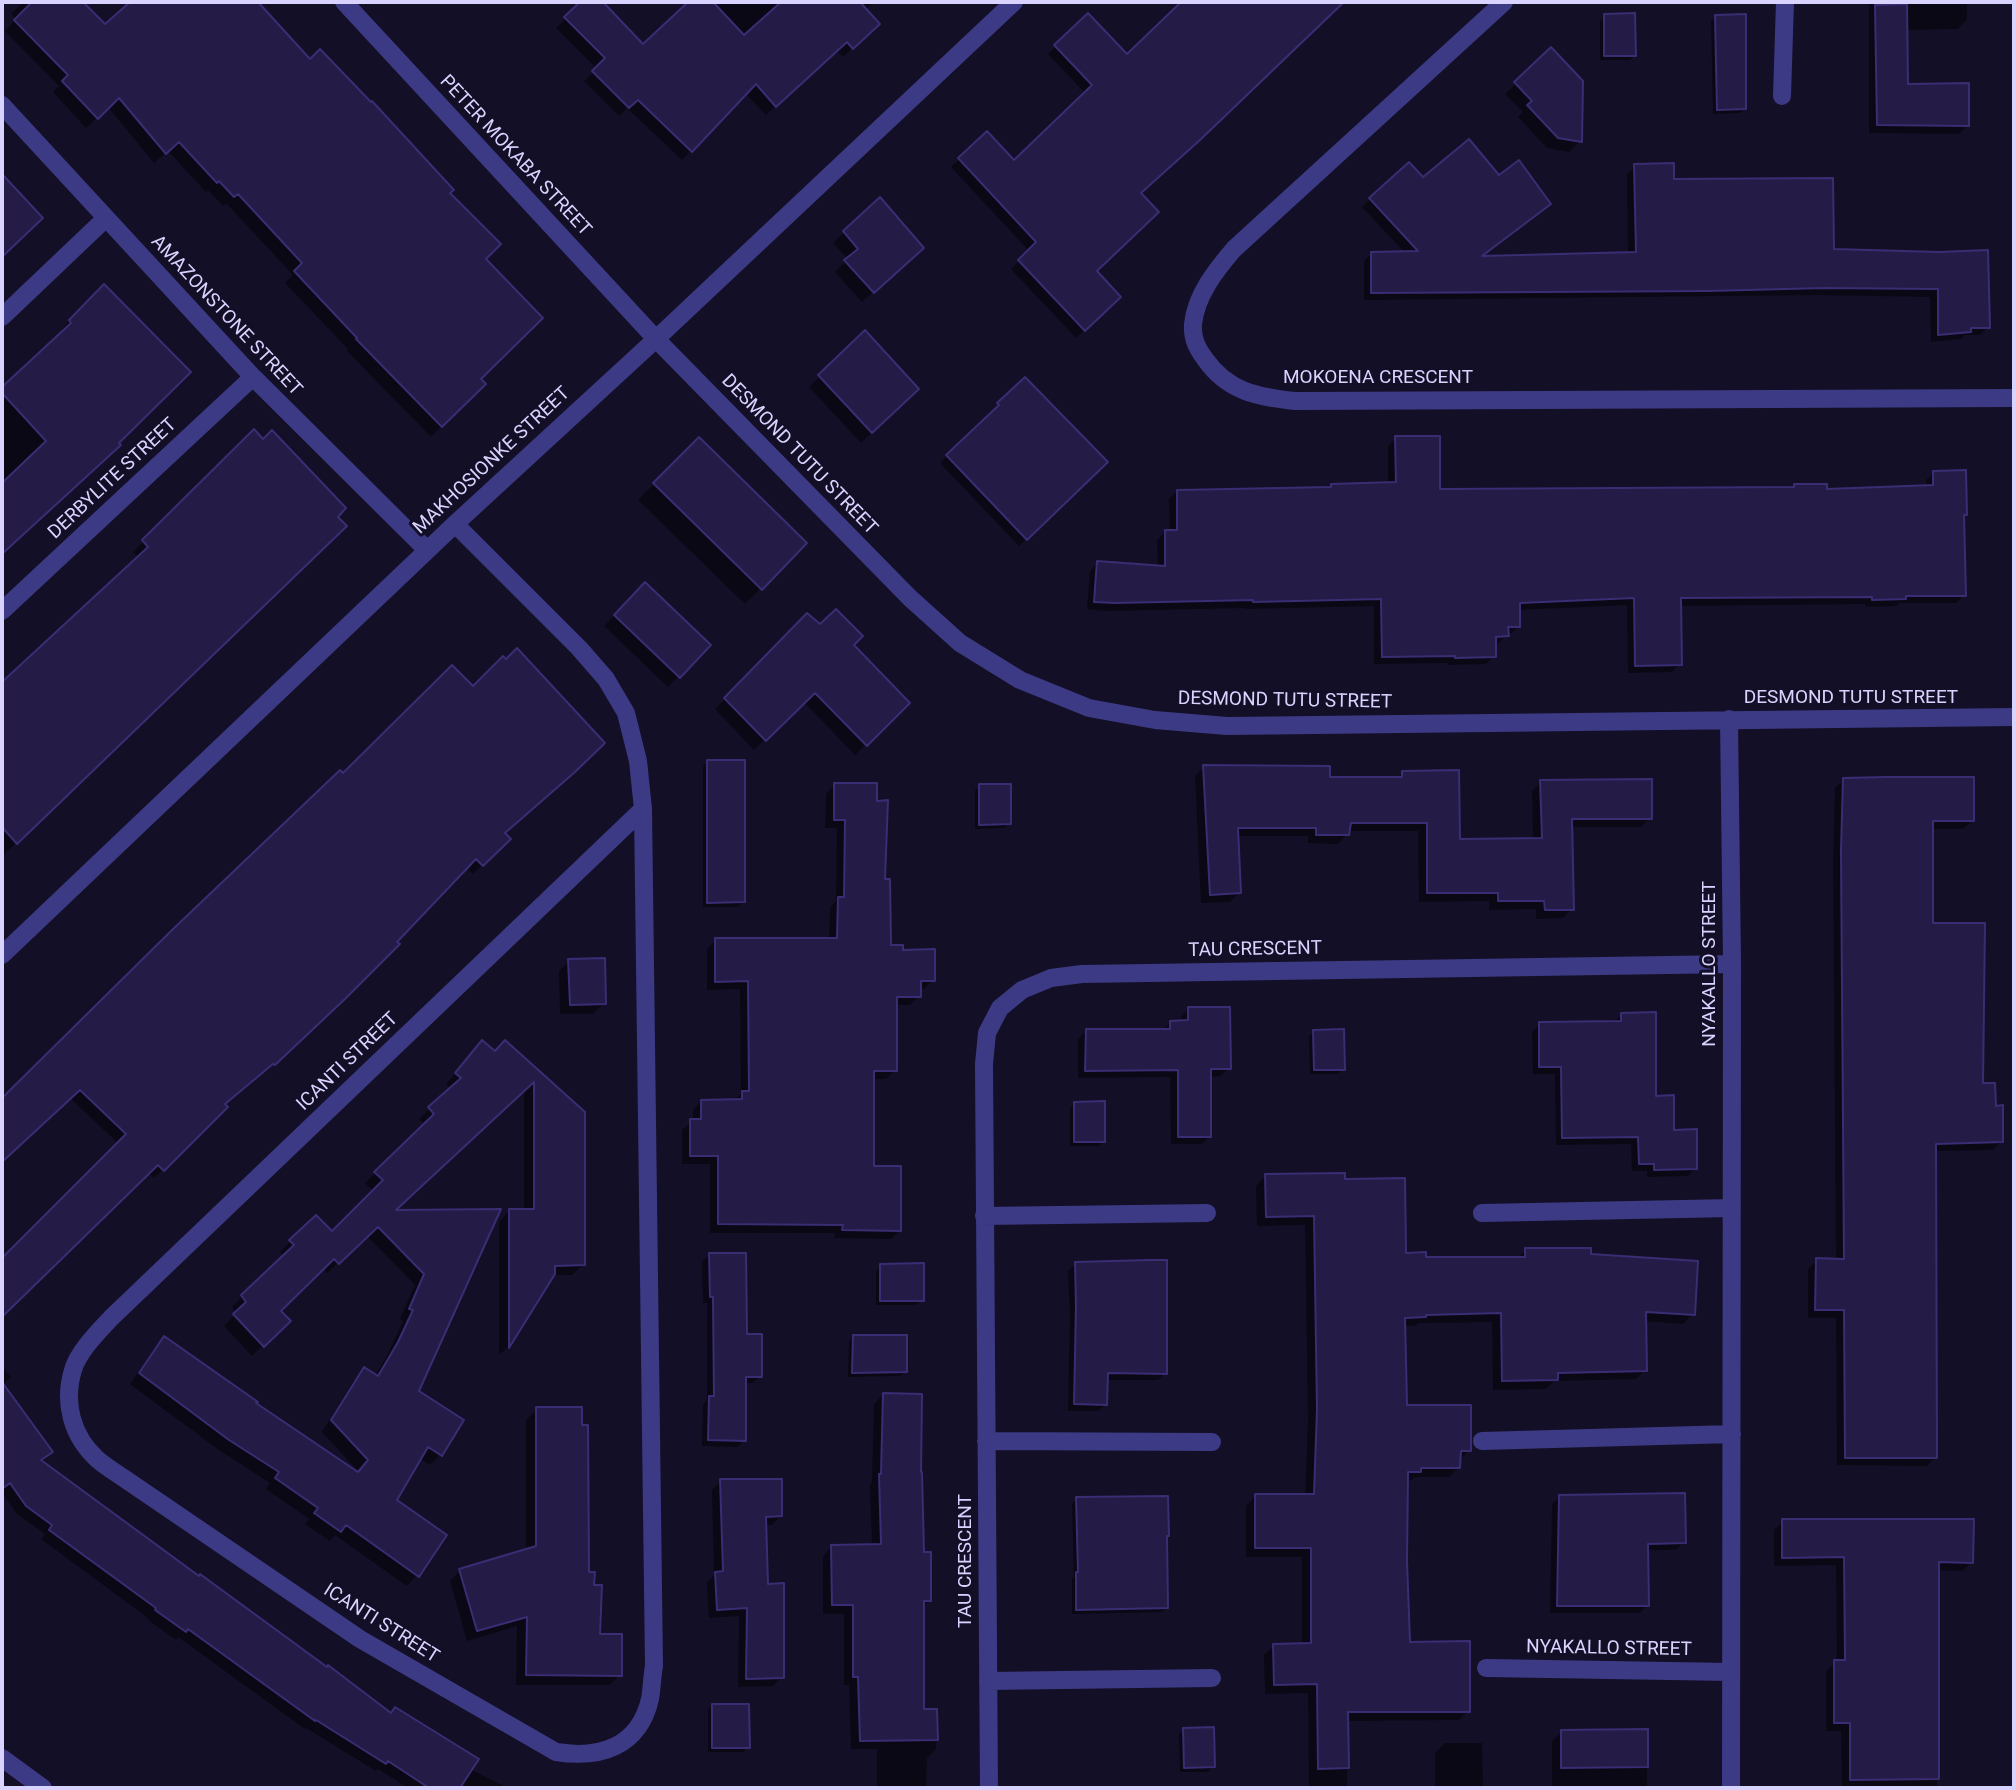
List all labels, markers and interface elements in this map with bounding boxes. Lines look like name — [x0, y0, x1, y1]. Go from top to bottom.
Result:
street label: PETER MOKABA STREET — [434, 71, 596, 241]
street label: AMAZONSTONE STREET — [146, 231, 306, 401]
street label: MOKOENA CRESCENT — [1283, 367, 1473, 389]
street label: DESMOND TUTU STREET — [716, 370, 882, 540]
street label: MAKHOSIONKE STREET — [409, 383, 575, 539]
street label: DERBYLITE STREET — [44, 414, 182, 544]
street label: DESMOND TUTU STREET — [1744, 687, 1958, 709]
street label: DESMOND TUTU STREET — [1178, 688, 1392, 714]
street label: NYAKALLO STREET — [1699, 881, 1721, 1047]
street label: TAU CRESCENT — [1188, 937, 1322, 963]
street label: ICANTI STREET — [293, 1008, 403, 1116]
street label: TAU CRESCENT — [955, 1494, 977, 1628]
street label: ICANTI STREET — [319, 1579, 443, 1669]
street label: NYAKALLO STREET — [1526, 1636, 1692, 1662]

